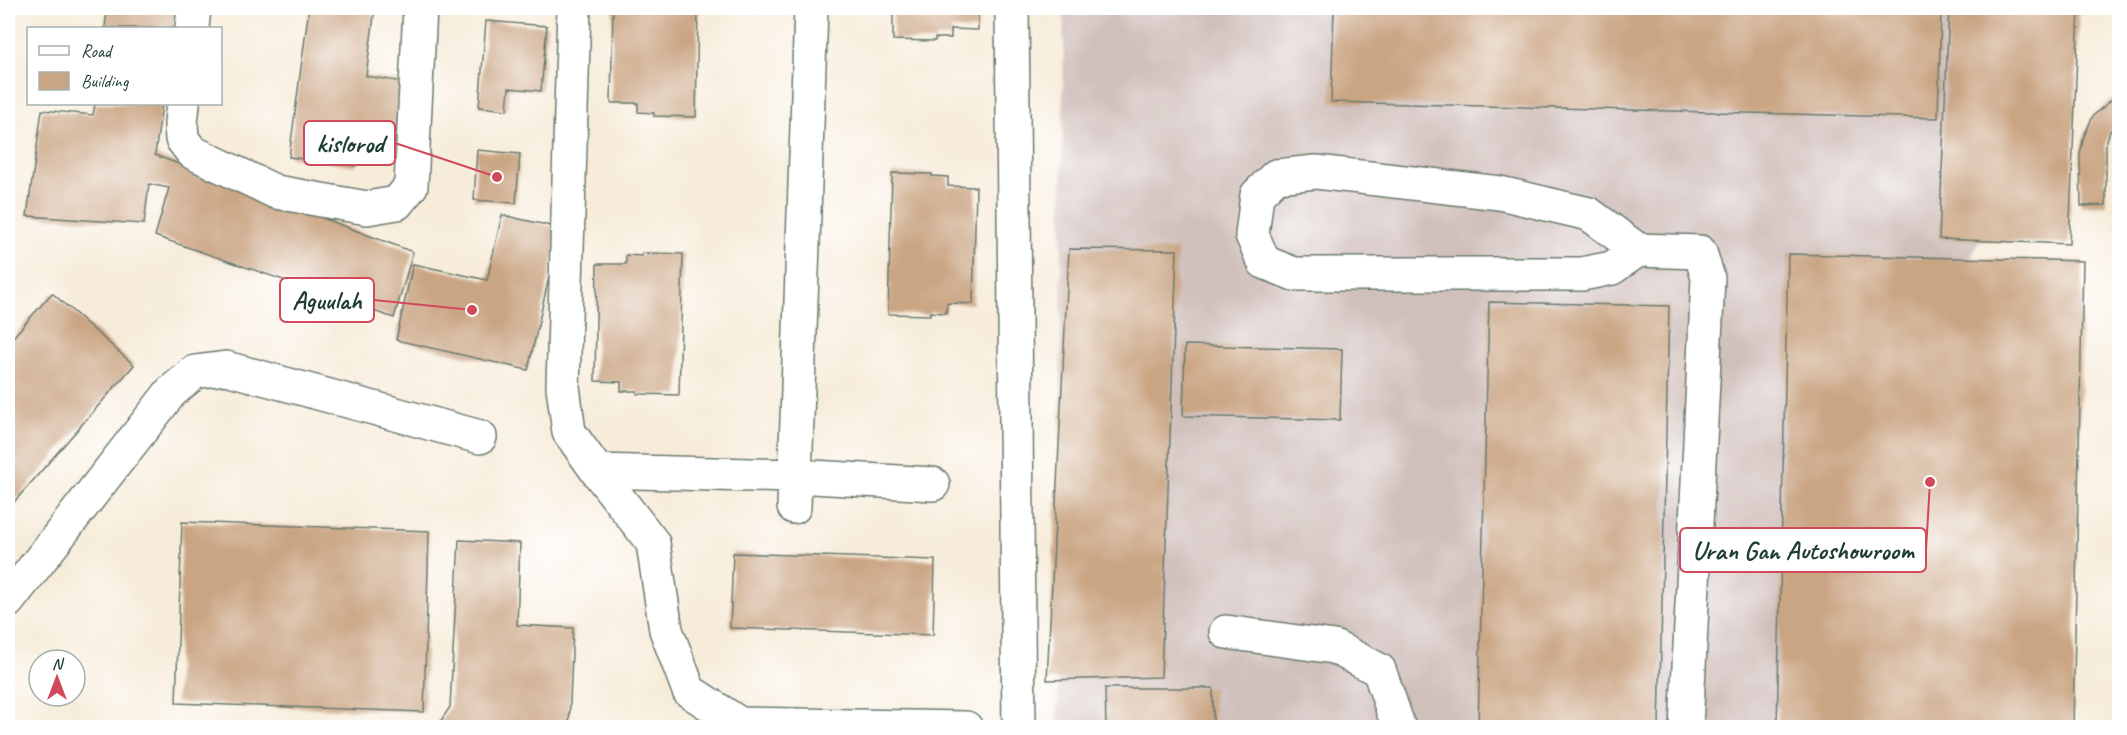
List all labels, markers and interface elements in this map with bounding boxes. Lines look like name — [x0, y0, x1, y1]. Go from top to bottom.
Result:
legend — [27, 27, 222, 105]
text: Road — [81, 40, 114, 62]
text: Building — [81, 70, 130, 92]
callout: kislorod — [304, 121, 395, 165]
text: kislorod — [316, 127, 388, 160]
callout: Aguulah — [280, 278, 374, 322]
text: Aguulah — [292, 284, 363, 317]
callout: Uran Gan Autoshowroom — [1680, 528, 1926, 572]
text: Uran Gan Autoshowroom — [1692, 534, 1915, 567]
north arrow — [27, 648, 87, 708]
text: N — [52, 654, 65, 674]

